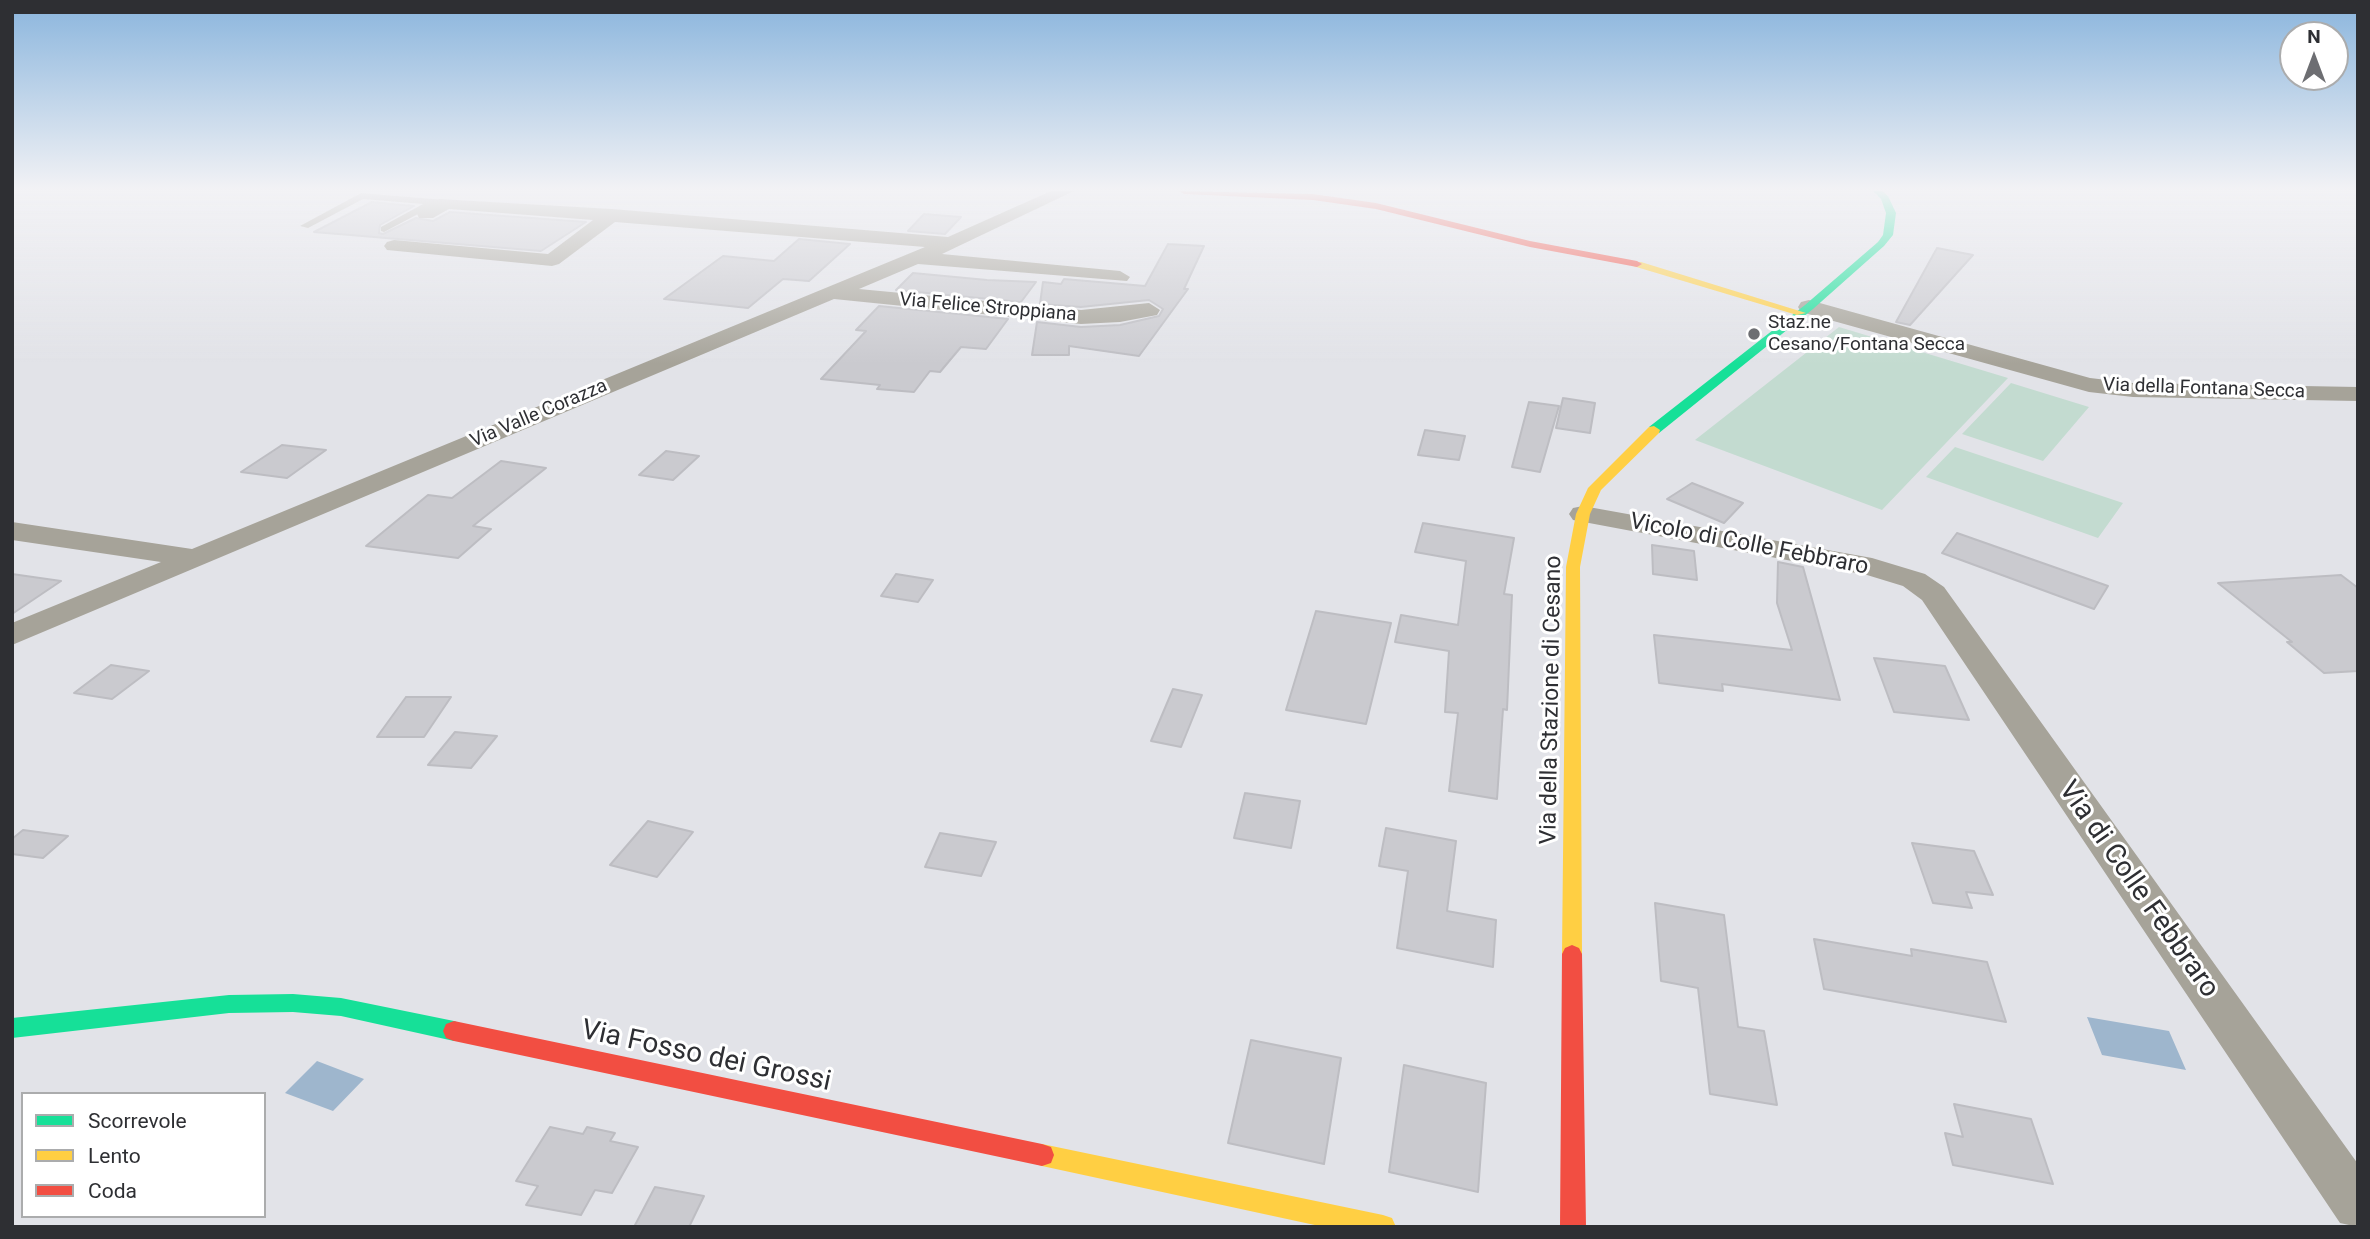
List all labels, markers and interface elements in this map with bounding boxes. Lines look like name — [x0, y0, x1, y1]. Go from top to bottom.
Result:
north arrow — [2279, 21, 2349, 91]
text: N — [2307, 25, 2321, 48]
street label: Via Felice Stroppiana — [898, 289, 1078, 327]
place label: Staz.ne Cesano/Fontana Secca — [1768, 312, 1965, 356]
marker: Staz.ne Cesano/Fontana Secca — [1746, 326, 1762, 342]
street label: Via della Fontana Secca — [2103, 374, 2305, 404]
street label: Via Valle Corazza — [467, 375, 611, 453]
street label: Vicolo di Colle Febbraro — [1627, 508, 1871, 582]
street label: Via della Stazione di Cesano — [1536, 555, 1568, 845]
street label: Via di Colle Febbraro — [2051, 775, 2225, 1005]
street label: Via Fosso dei Grossi — [578, 1014, 834, 1100]
legend — [21, 1092, 266, 1218]
text: Scorrevole — [88, 1109, 187, 1133]
text: Lento — [88, 1144, 141, 1168]
text: Coda — [88, 1179, 137, 1203]

